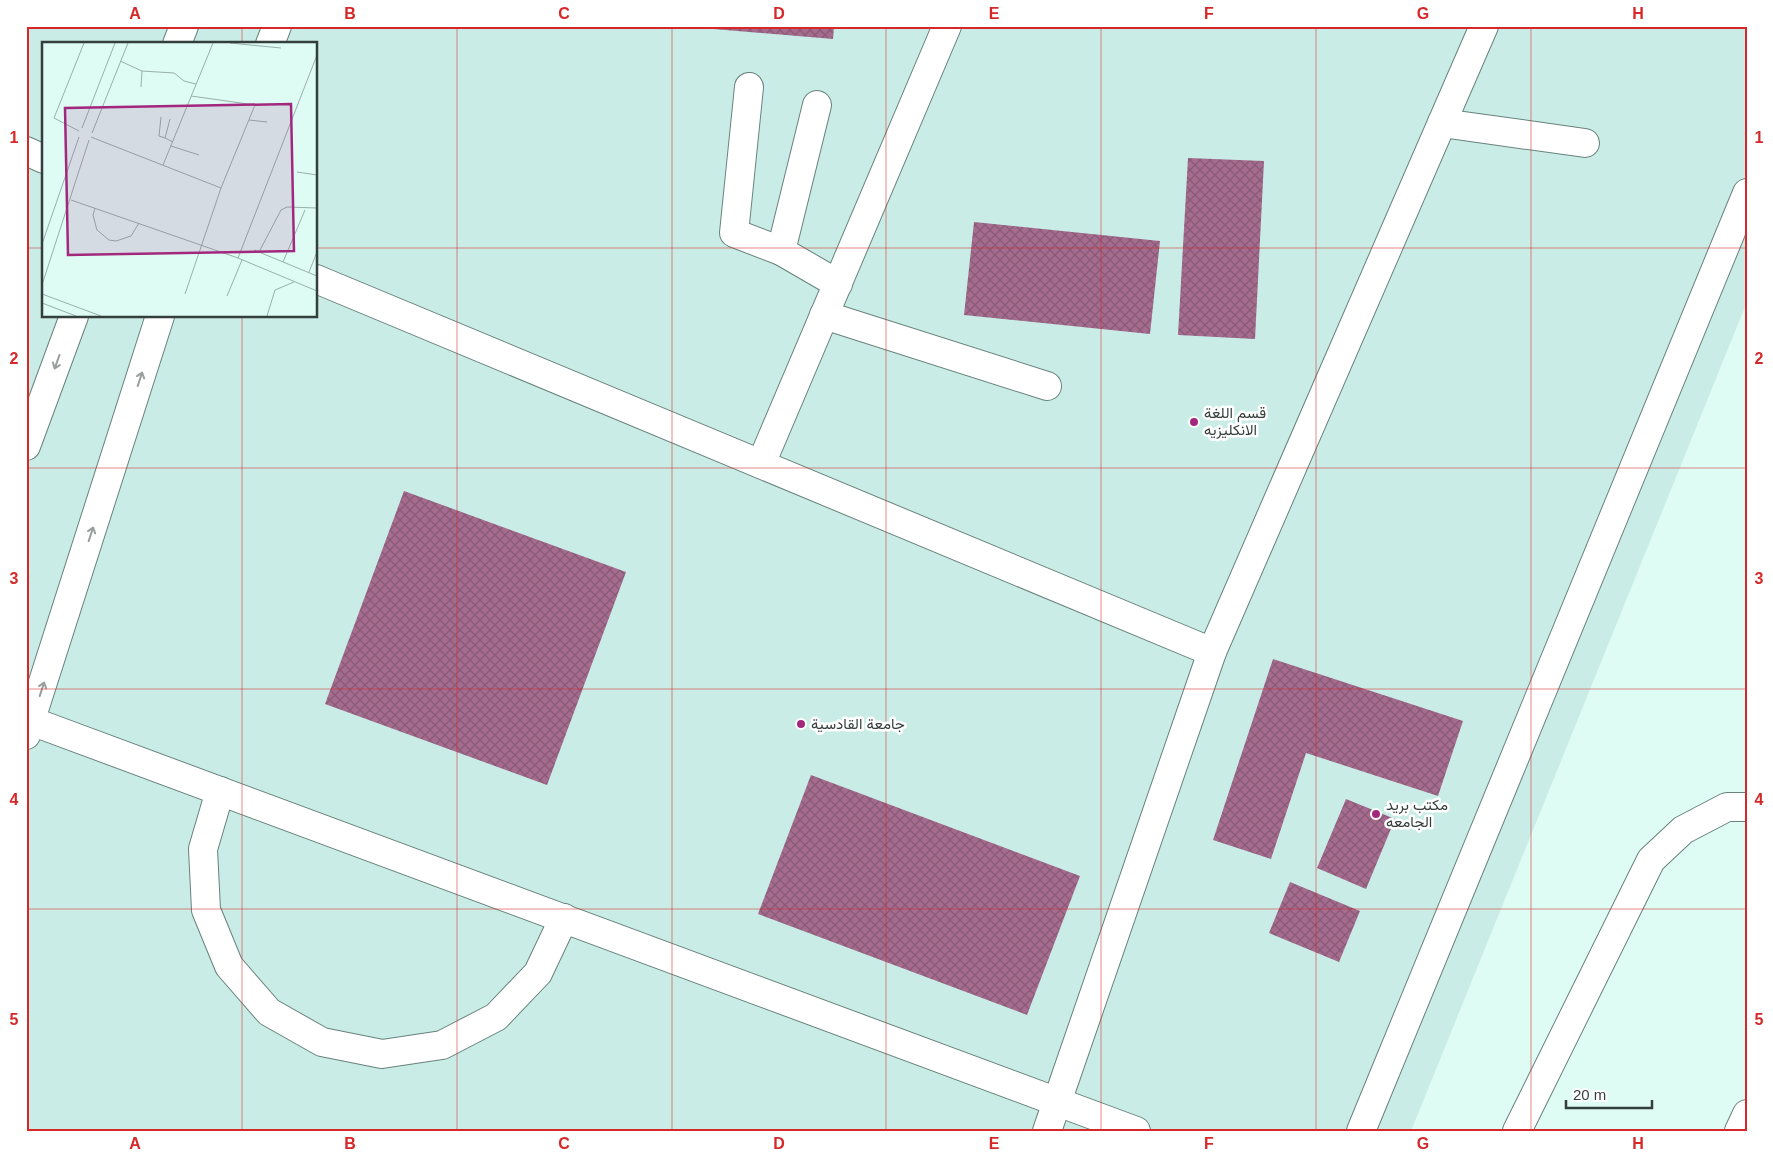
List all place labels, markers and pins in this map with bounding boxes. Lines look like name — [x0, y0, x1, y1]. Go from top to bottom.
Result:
place label: قسم اللغة الانكليزيه — [1204, 404, 1266, 439]
marker: قسم اللغة الانكليزيه — [1188, 416, 1200, 428]
place label: جامعة القادسية — [811, 715, 905, 733]
marker: جامعة القادسية — [795, 718, 807, 730]
place label: مكتب بريد الجامعه — [1386, 796, 1448, 831]
marker: مكتب بريد الجامعه — [1370, 808, 1382, 820]

